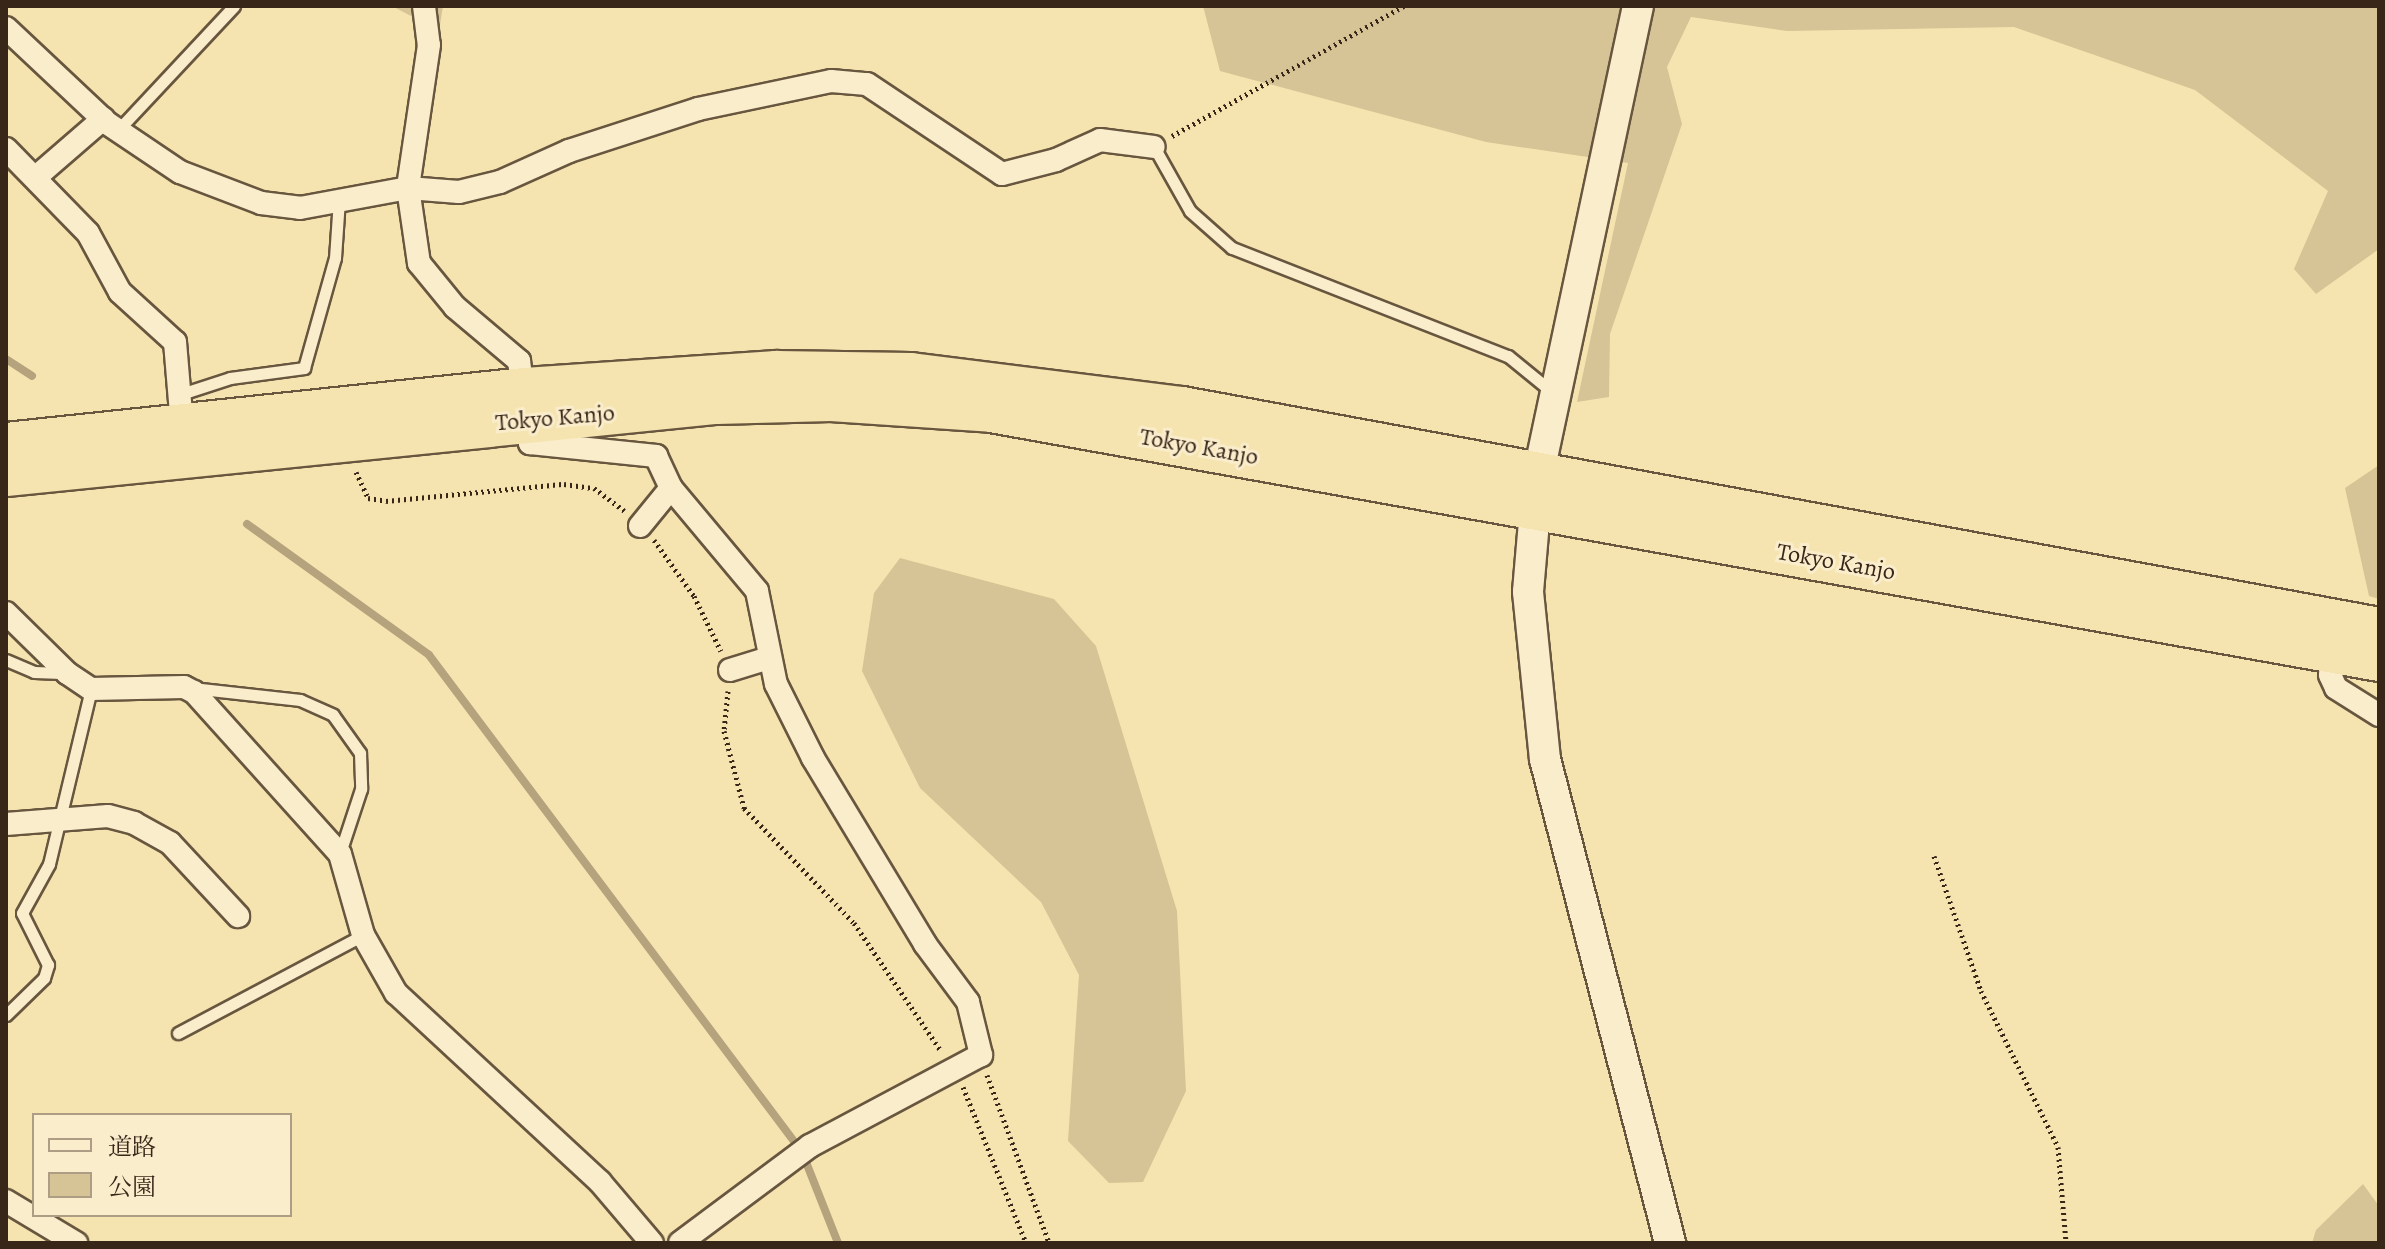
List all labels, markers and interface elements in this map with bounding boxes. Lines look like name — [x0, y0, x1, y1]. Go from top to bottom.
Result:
street label: Tokyo Kanjo — [494, 398, 616, 438]
street label: Tokyo Kanjo — [1138, 422, 1260, 472]
street label: Tokyo Kanjo — [1775, 537, 1897, 587]
legend — [32, 1113, 292, 1217]
text: 道路 — [108, 1131, 156, 1163]
text: 公園 — [108, 1171, 156, 1203]

